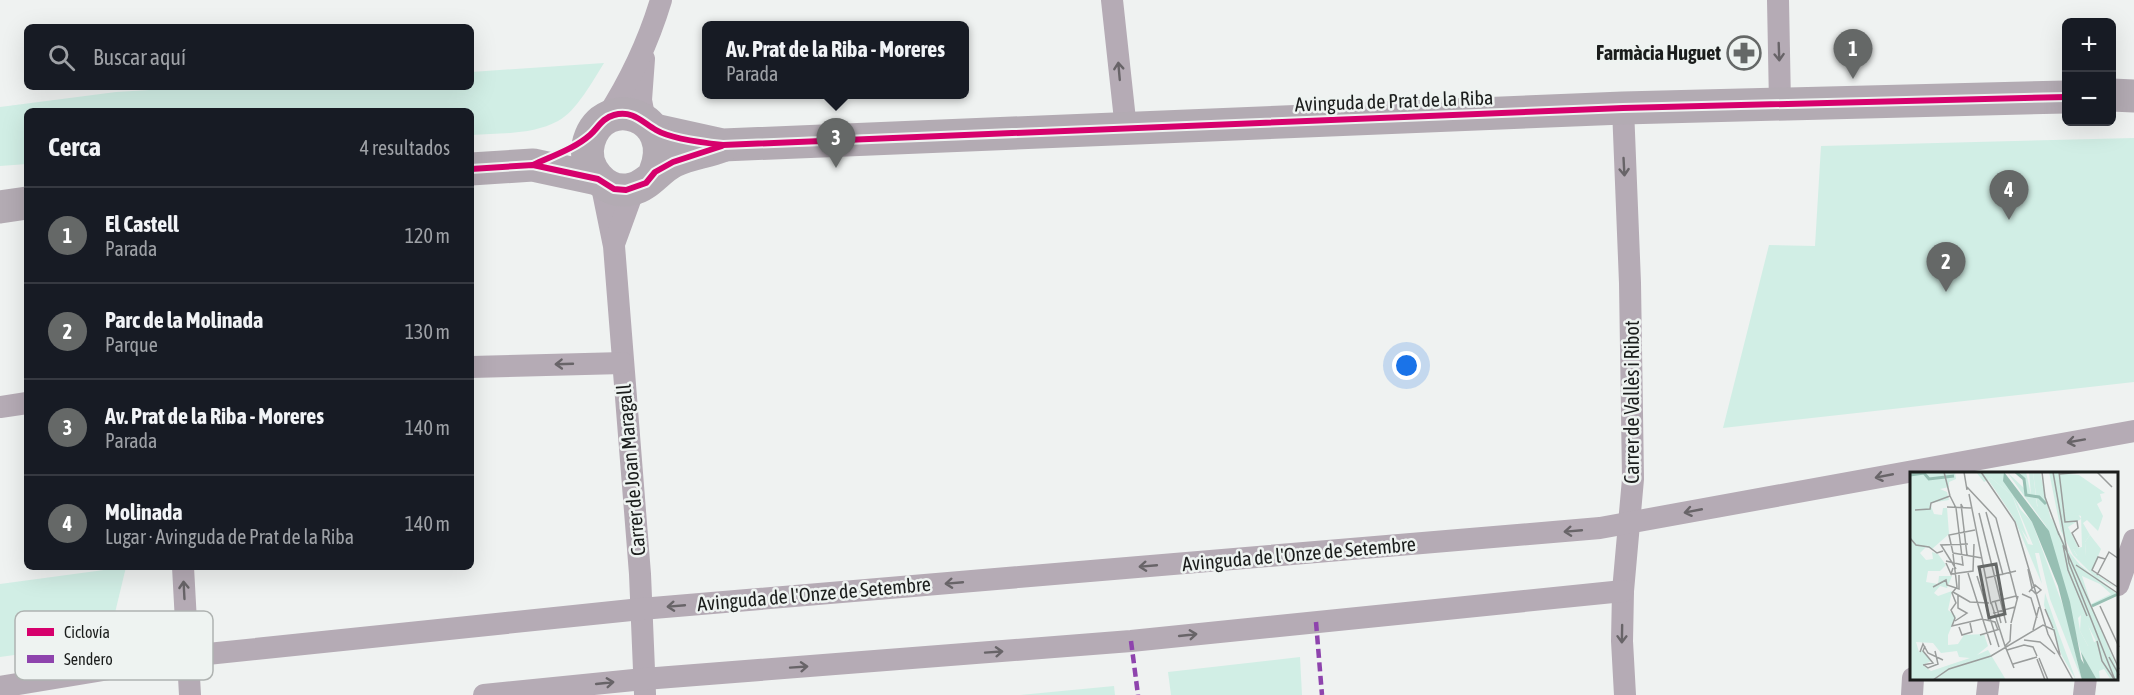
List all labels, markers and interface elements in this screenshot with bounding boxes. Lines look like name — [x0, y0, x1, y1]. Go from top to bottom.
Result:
map controls — [2062, 18, 2116, 126]
button: + — [2062, 18, 2116, 72]
popup — [702, 21, 969, 99]
search box — [24, 24, 474, 90]
pin: 1 — [1834, 29, 1872, 79]
pharmacy icon: Farmàcia Huguet — [1726, 35, 1762, 71]
text: Av. Prat de la Riba - Moreres — [726, 36, 945, 62]
icon: search — [45, 41, 78, 74]
place label: Farmàcia Huguet — [1596, 41, 1721, 64]
one-way arrow — [1774, 41, 1785, 61]
text: Buscar aquí — [93, 44, 186, 70]
one-way arrow — [1113, 61, 1124, 81]
text: Parada — [726, 62, 778, 85]
button: − — [2062, 72, 2116, 126]
street label: Avinguda de Prat de la Riba — [1294, 86, 1494, 115]
pin: 3 — [816, 118, 856, 168]
text: Cerca — [48, 132, 101, 162]
text: 4 resultados — [360, 136, 450, 159]
one-way arrow — [1619, 156, 1630, 176]
pin: 4 — [1990, 170, 2028, 220]
text: El Castell — [105, 211, 179, 237]
text: 1 — [63, 224, 72, 247]
text: 120 m — [405, 224, 450, 247]
text: Parada — [105, 237, 157, 260]
pin: 2 — [1926, 242, 1966, 292]
text: Parc de la Molinada — [105, 307, 263, 333]
text: 2 — [63, 320, 72, 343]
text: 130 m — [405, 320, 450, 343]
street label: Carrer de Vallès i Ribot — [1620, 320, 1643, 484]
text: Parque — [105, 333, 158, 356]
your location — [1392, 351, 1421, 380]
one-way arrow — [555, 359, 575, 370]
street label: Carrer de Joan Maragall — [611, 383, 649, 557]
text: Av. Prat de la Riba - Moreres — [105, 403, 324, 429]
text: 3 — [63, 416, 72, 439]
text: 140 m — [405, 416, 450, 439]
text: Parada — [105, 429, 157, 452]
one-way arrow — [2067, 436, 2087, 447]
one-way arrow — [1875, 471, 1895, 482]
inset map — [1910, 472, 2119, 680]
text: Molinada — [105, 499, 183, 525]
one-way arrow — [1683, 506, 1703, 517]
text: 4 — [63, 512, 72, 535]
text: 140 m — [405, 512, 450, 535]
text: Lugar · Avinguda de Prat de la Riba — [105, 525, 354, 548]
one-way arrow — [1563, 525, 1583, 536]
street label: Avinguda de l'Onze de Setembre — [1181, 532, 1417, 575]
one-way arrow — [1139, 561, 1159, 572]
street label: Avinguda de l'Onze de Setembre — [696, 572, 932, 615]
one-way arrow — [945, 578, 965, 589]
one-way arrow — [179, 581, 190, 601]
one-way arrow — [667, 601, 687, 612]
legend — [15, 611, 213, 680]
text: Ciclovía — [64, 623, 110, 641]
one-way arrow — [1616, 624, 1628, 644]
one-way arrow — [1178, 629, 1198, 640]
one-way arrow — [983, 646, 1003, 657]
text: Sendero — [64, 650, 113, 668]
one-way arrow — [789, 661, 809, 672]
one-way arrow — [595, 677, 615, 688]

